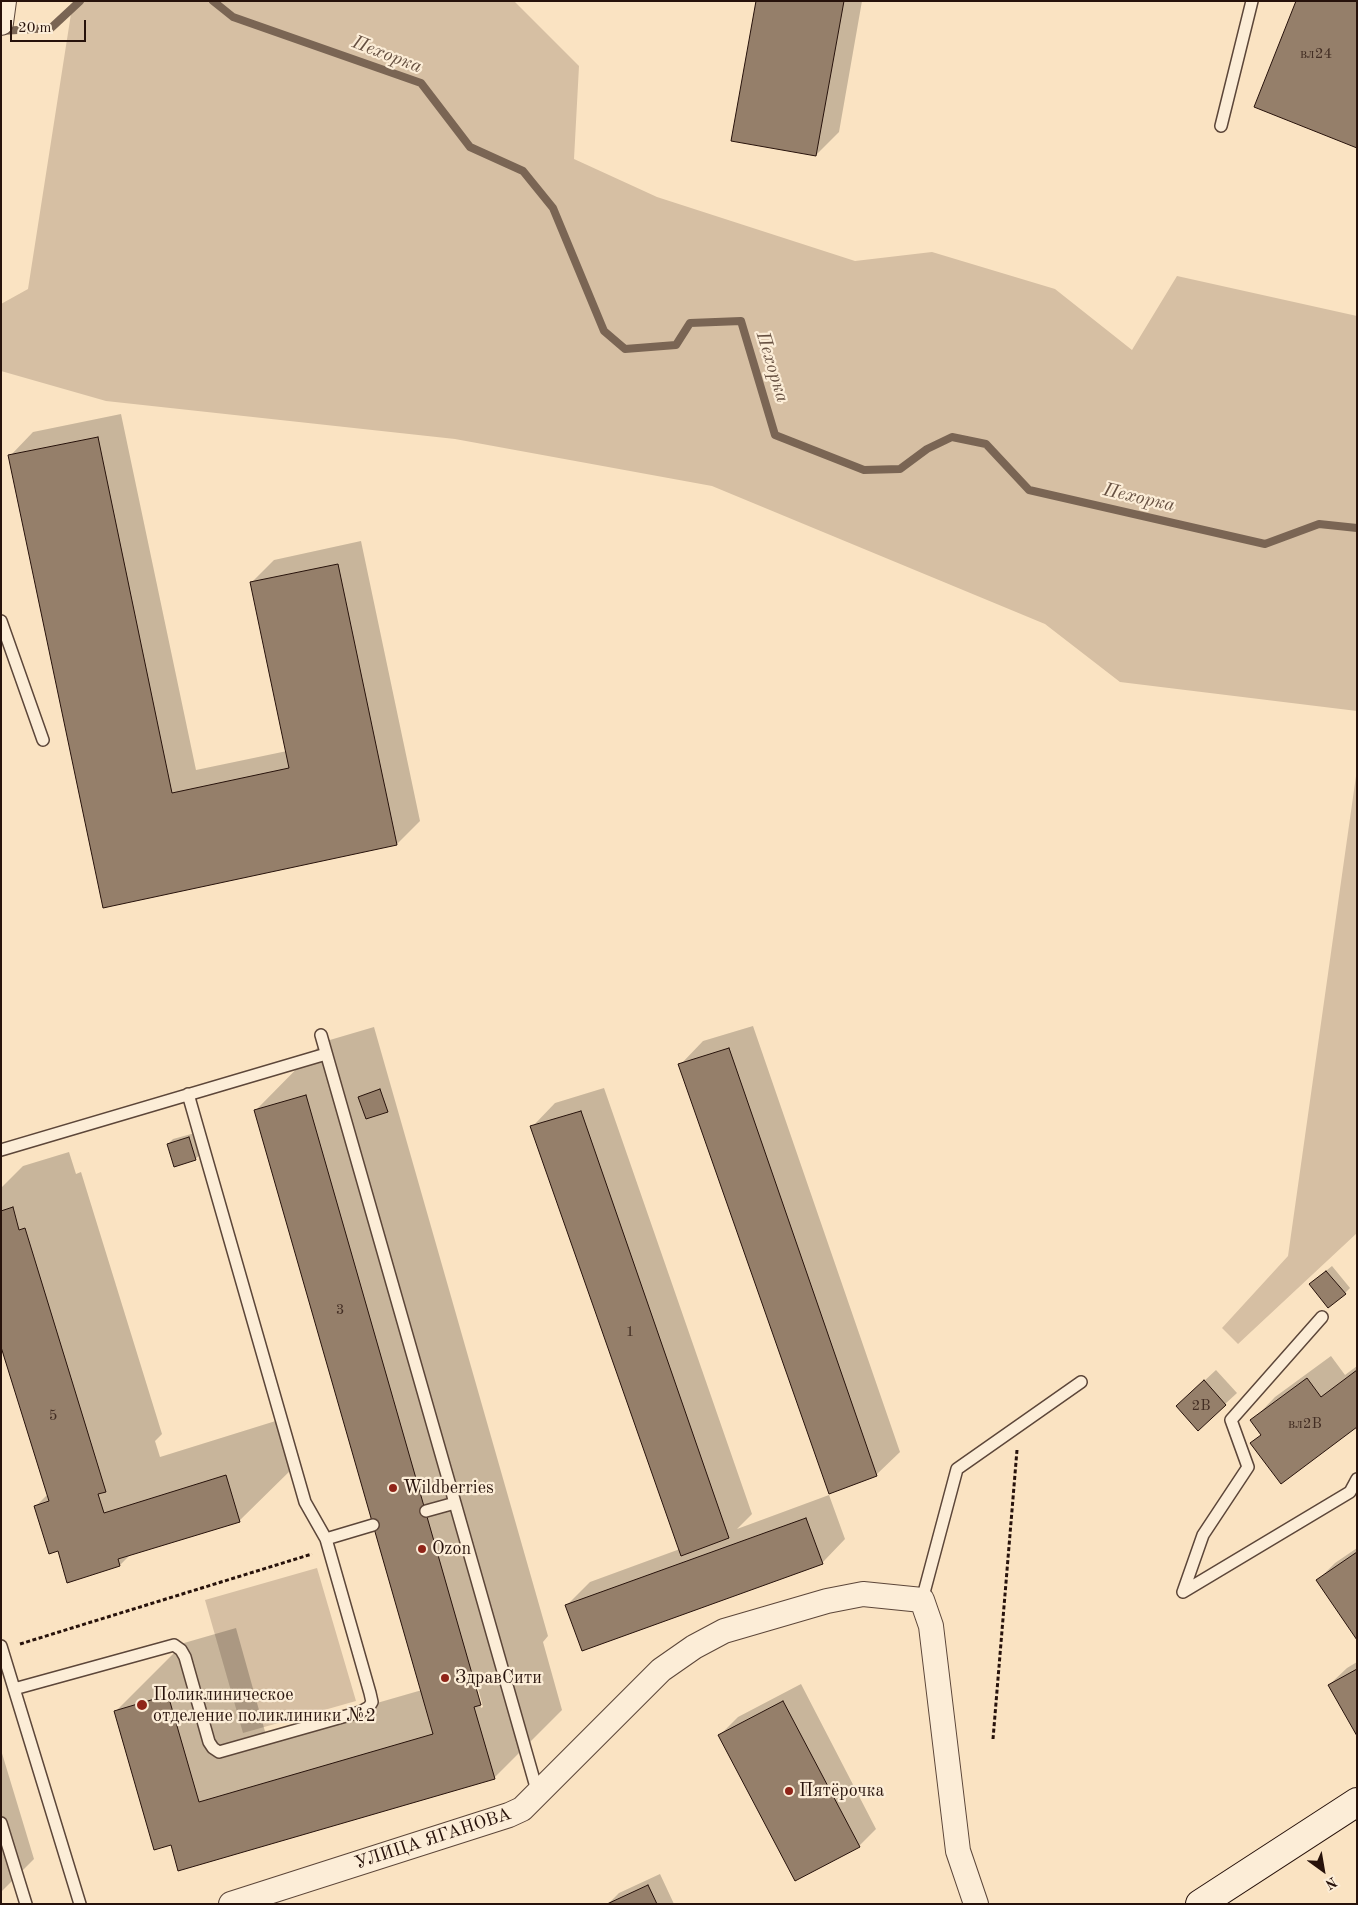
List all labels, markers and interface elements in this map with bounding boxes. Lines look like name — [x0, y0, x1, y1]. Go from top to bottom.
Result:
scale bar — [12, 10, 89, 42]
text: 20 m — [18, 21, 52, 36]
water label: Пехорка — [349, 31, 425, 79]
house number: вл24 — [1300, 45, 1332, 63]
water label: Пехорка — [750, 329, 794, 405]
water label: Пехорка — [1101, 479, 1177, 517]
house number: 3 — [336, 1301, 344, 1319]
house number: 1 — [626, 1323, 634, 1341]
house number: 2В — [1191, 1397, 1211, 1415]
house number: 5 — [49, 1407, 57, 1425]
house number: вл2В — [1288, 1415, 1322, 1433]
place label: Wildberries — [403, 1477, 494, 1499]
marker: Wildberries — [387, 1482, 399, 1494]
place label: Ozon — [432, 1538, 471, 1560]
marker: Ozon — [416, 1543, 428, 1555]
place label: ЗдравСити — [455, 1667, 542, 1689]
marker: ЗдравСити — [439, 1672, 451, 1684]
place label: Поликлиническое отделение поликлиники №2 — [153, 1684, 376, 1726]
marker: Поликлиническое отделение поликлиники №2 — [135, 1698, 149, 1712]
place label: Пятёрочка — [799, 1780, 884, 1802]
marker: Пятёрочка — [783, 1785, 795, 1797]
street label: УЛИЦА ЯГАНОВА — [352, 1804, 514, 1874]
north arrow — [1298, 1845, 1348, 1895]
text: N — [1323, 1874, 1339, 1891]

